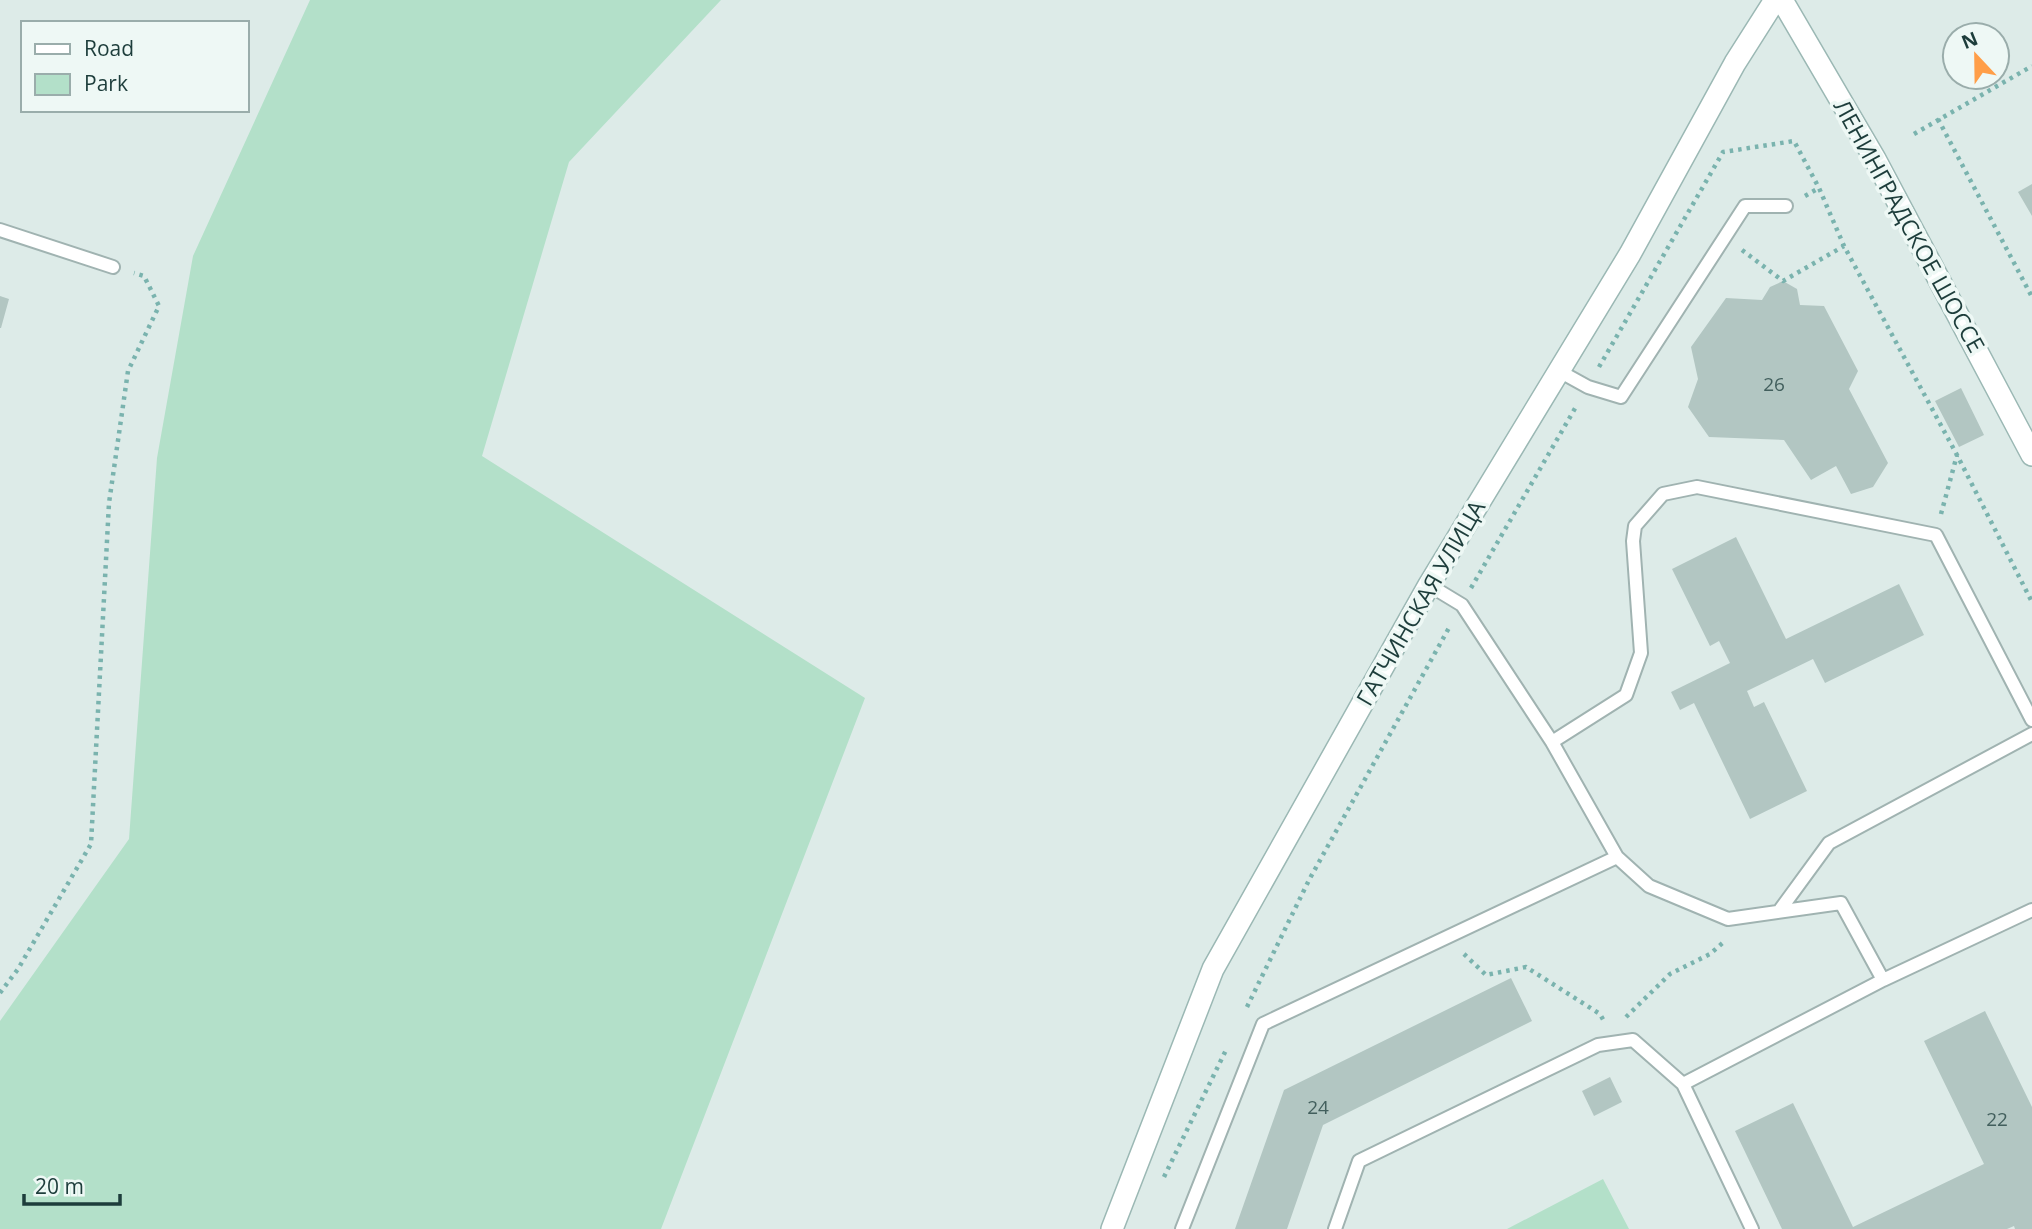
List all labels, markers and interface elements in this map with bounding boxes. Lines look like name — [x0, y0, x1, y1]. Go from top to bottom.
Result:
legend — [21, 21, 248, 112]
north arrow — [1941, 21, 2011, 91]
text: N — [1958, 25, 1982, 55]
text: Road — [84, 34, 134, 62]
text: Park — [84, 69, 128, 97]
street label: ЛЕНИНГРАДСКОЕ ШОССЕ — [1827, 93, 1993, 358]
house number: 26 — [1763, 371, 1785, 397]
street label: ГАТЧИНСКАЯ УЛИЦА — [1348, 493, 1492, 711]
house number: 24 — [1307, 1094, 1329, 1120]
house number: 22 — [1986, 1106, 2008, 1132]
scale bar — [24, 1162, 121, 1206]
text: 20 m — [35, 1172, 84, 1200]

